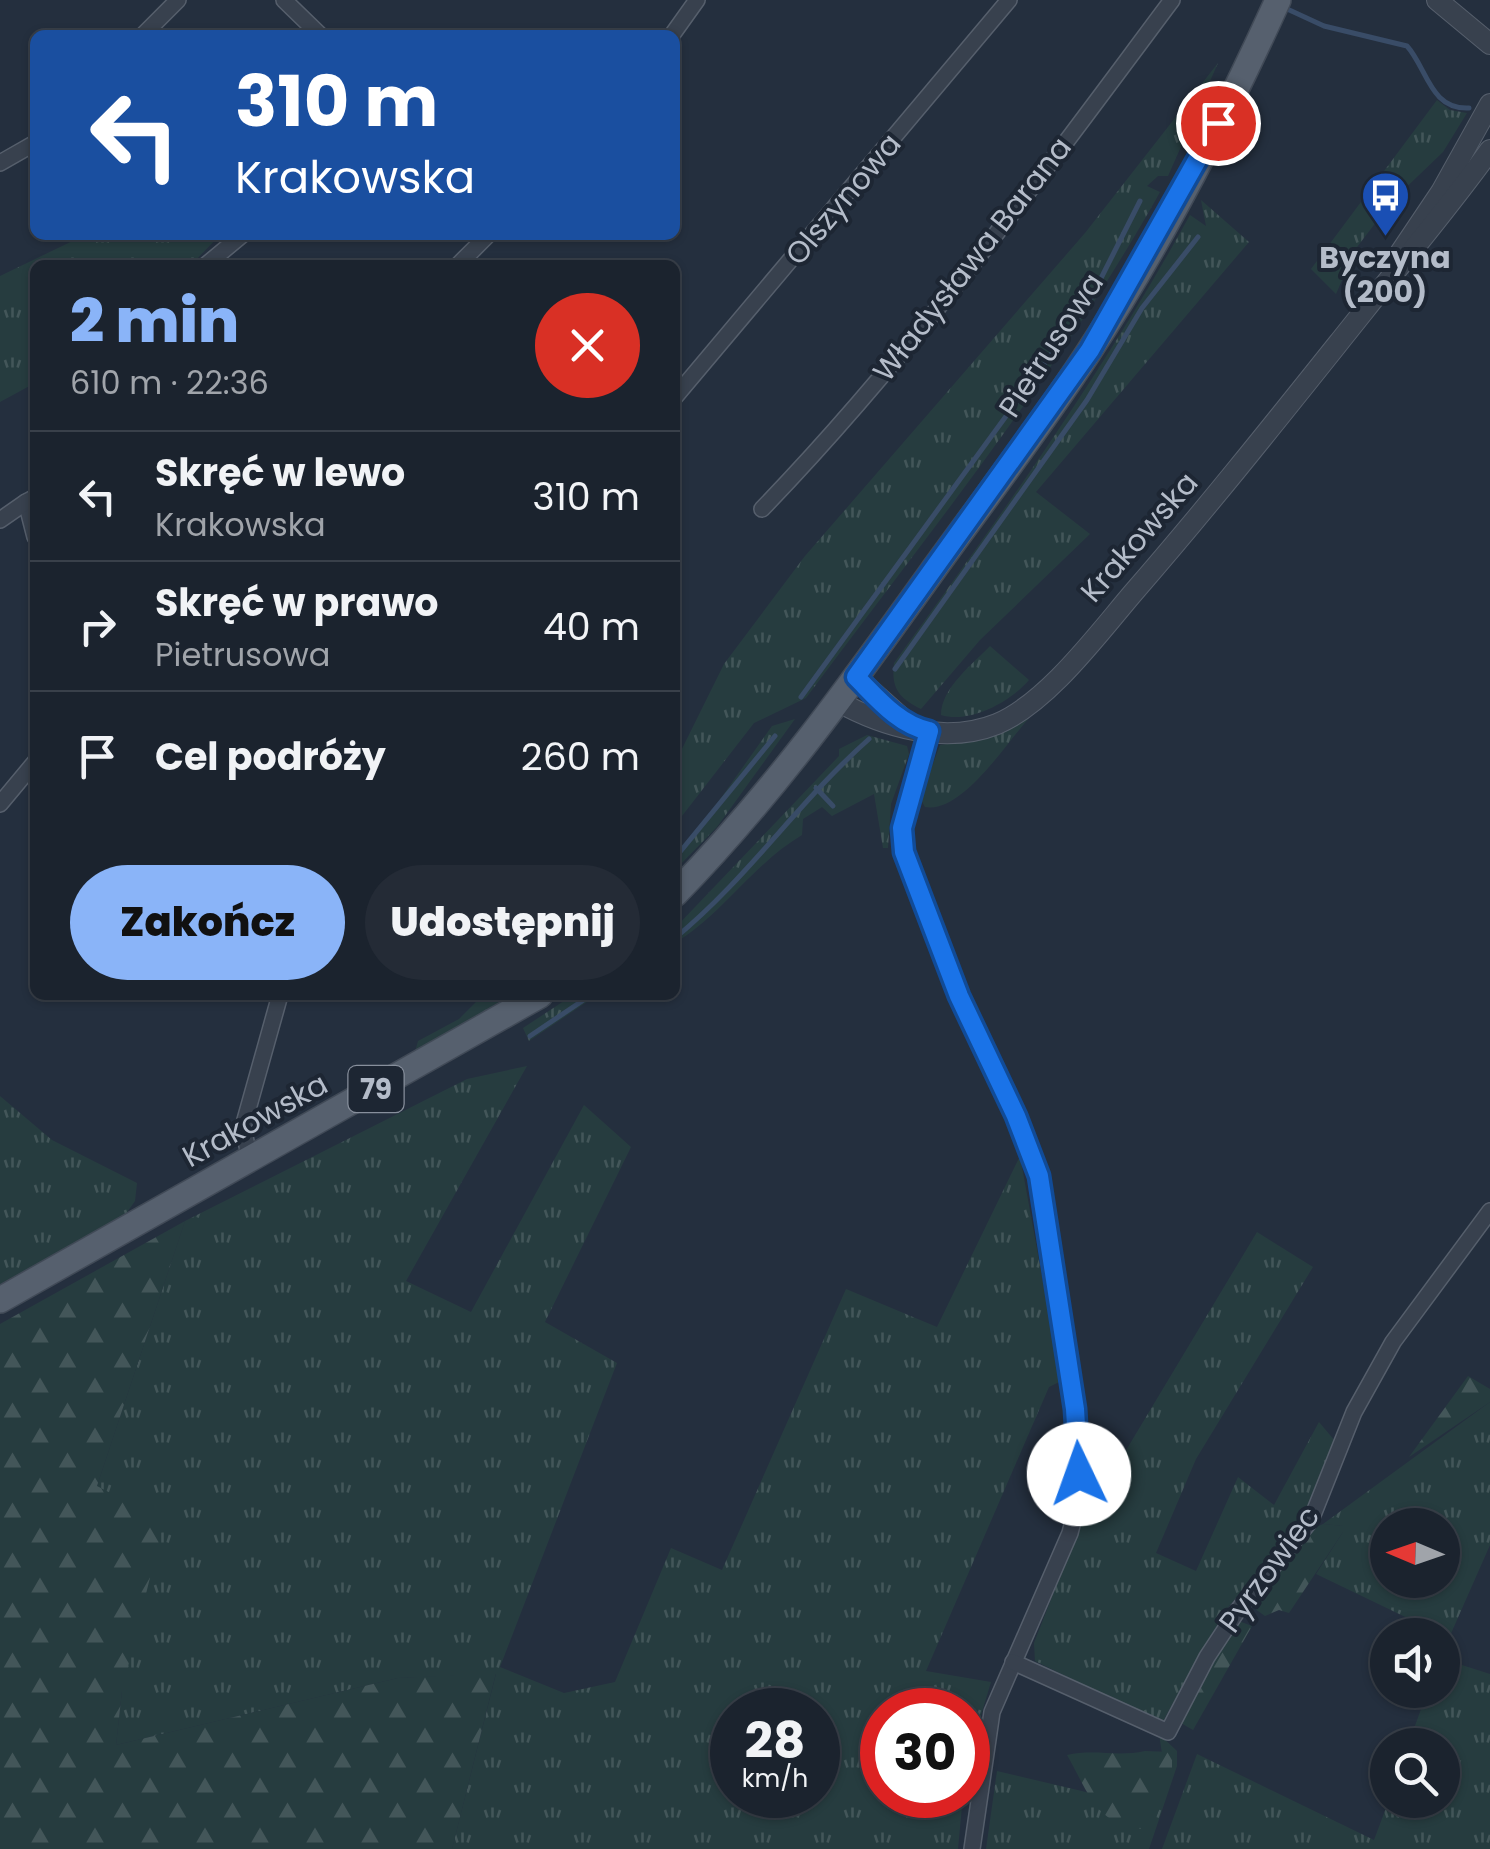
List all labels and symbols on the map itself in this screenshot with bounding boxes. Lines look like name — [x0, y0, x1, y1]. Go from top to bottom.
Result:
pin — [1176, 81, 1261, 166]
street label: Olszynowa — [775, 124, 911, 274]
street label: Władysława Barana — [863, 127, 1081, 391]
bus stop icon: Byczyna (200) — [1359, 170, 1411, 238]
place label: Byczyna (200) — [1319, 236, 1451, 313]
street label: Pietrusowa — [988, 264, 1114, 426]
street label: Krakowska — [1070, 462, 1208, 612]
street label: Krakowska — [175, 1062, 335, 1178]
road number: 79 — [348, 1066, 404, 1112]
position arrow — [1027, 1422, 1131, 1526]
street label: Pyrzowiec — [1208, 1497, 1330, 1641]
north arrow — [1370, 1508, 1460, 1598]
speed limit sign: 30 — [860, 1688, 990, 1818]

